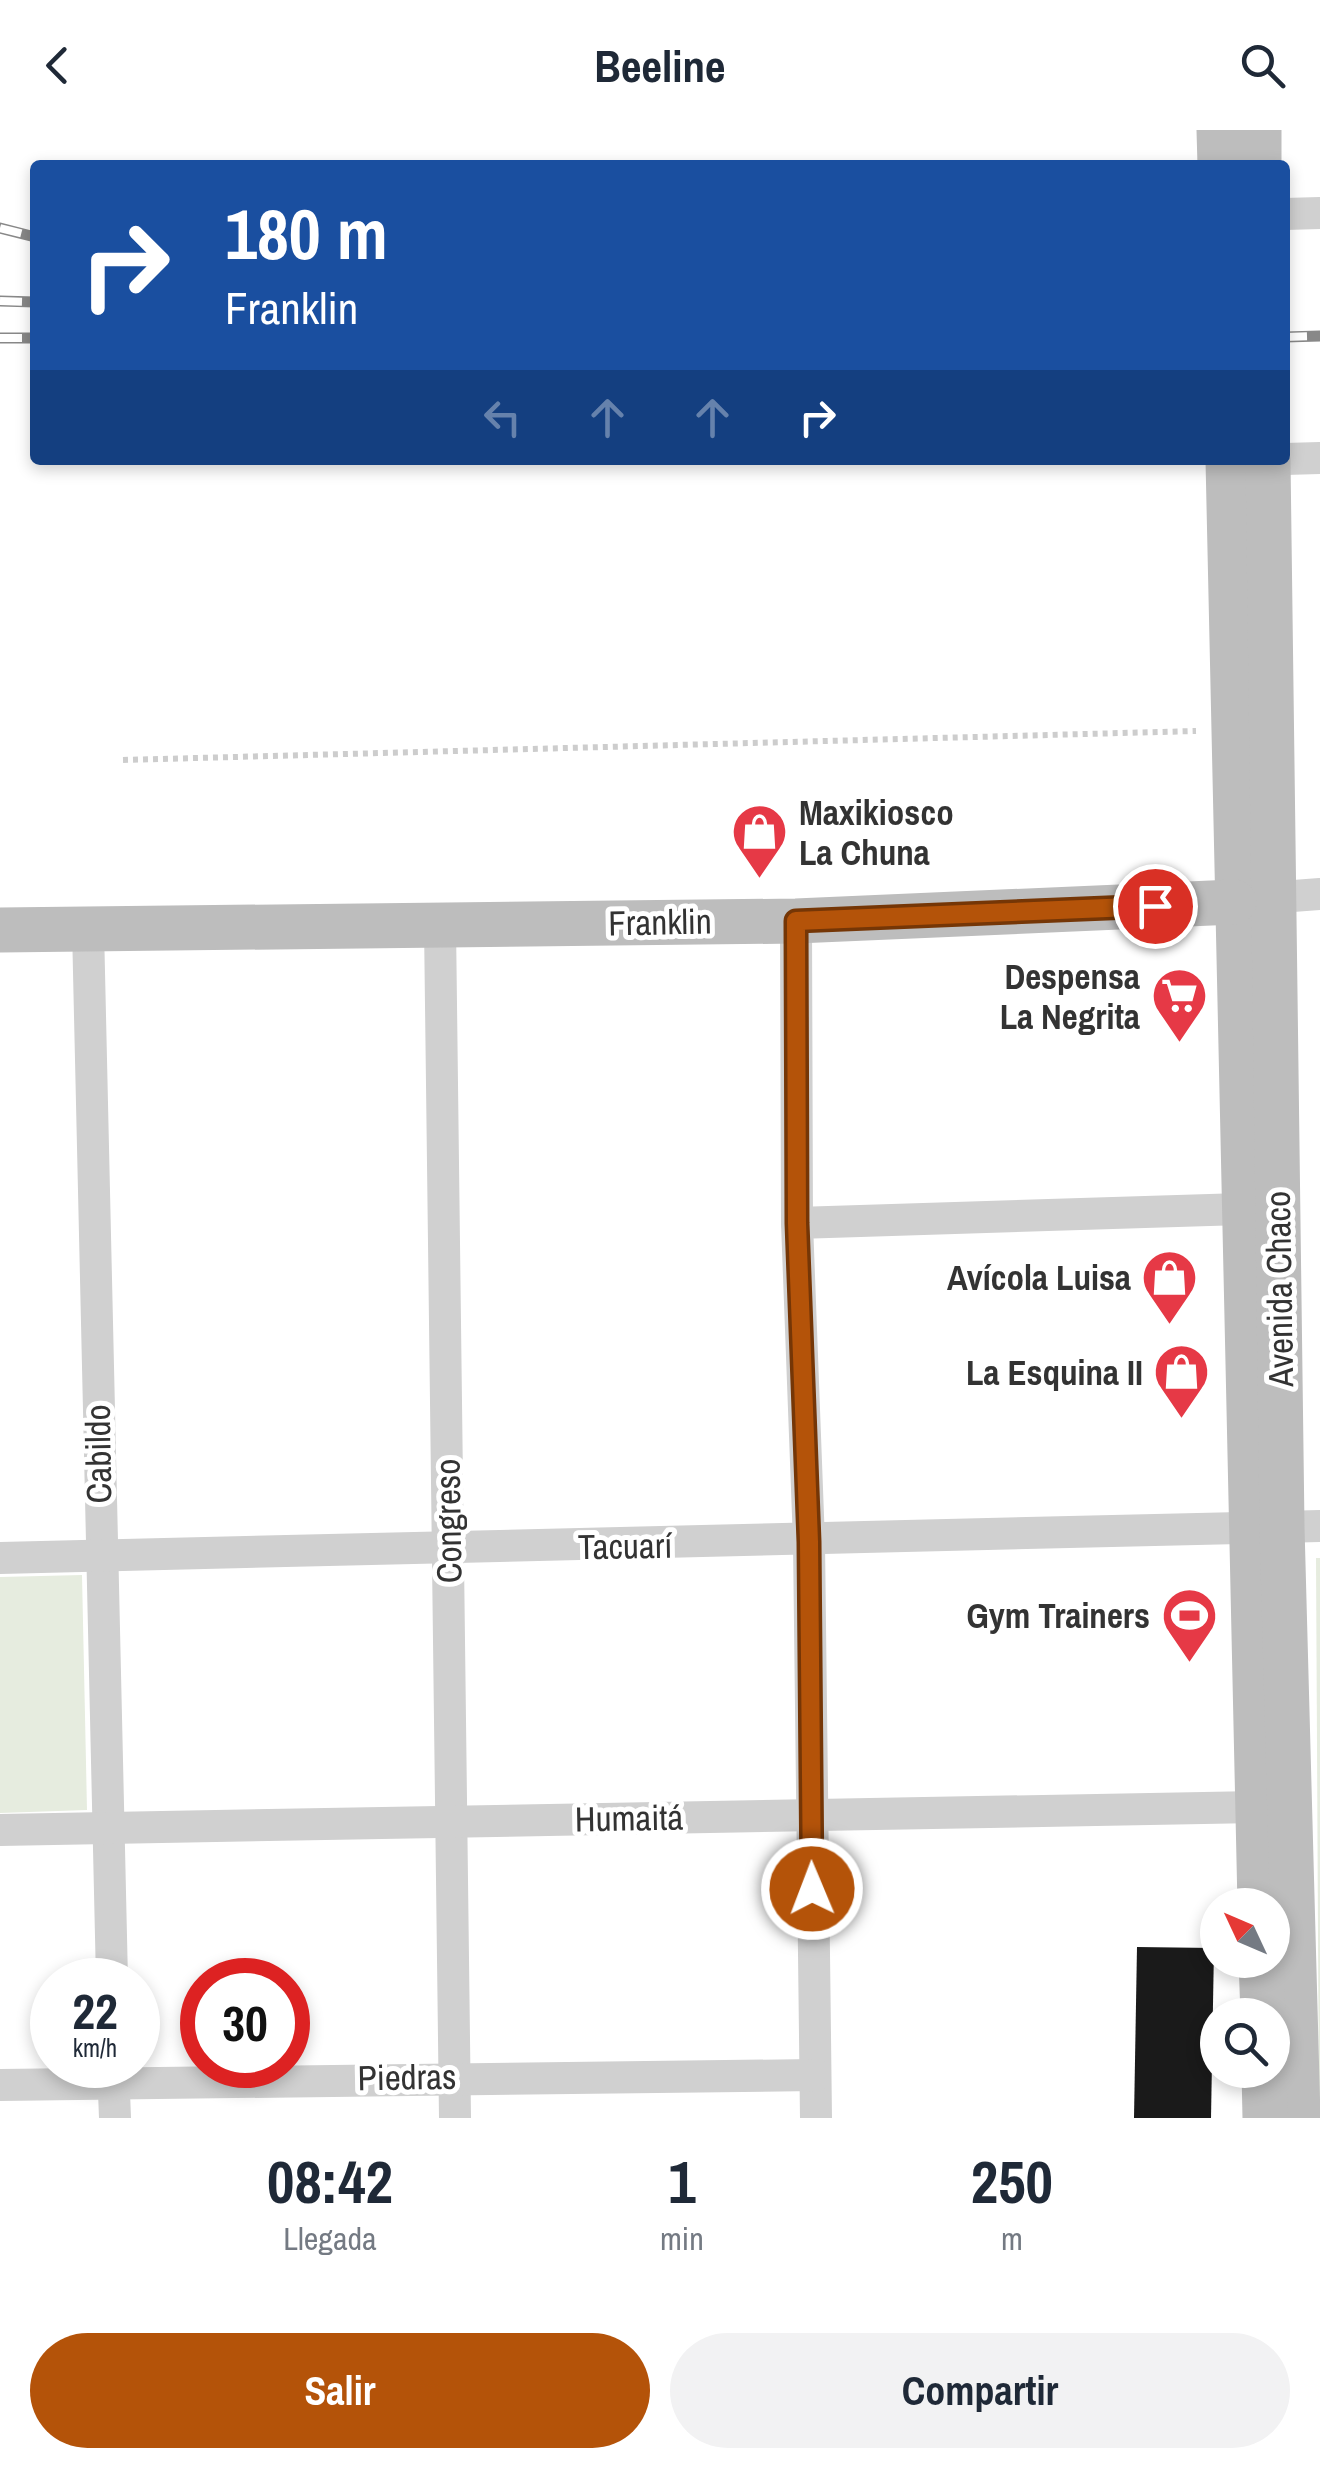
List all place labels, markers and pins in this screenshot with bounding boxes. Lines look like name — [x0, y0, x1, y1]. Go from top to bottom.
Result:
place label: Maxikiosco La Chuna — [799, 789, 954, 876]
shop icon: Maxikiosco La Chuna — [730, 802, 790, 881]
pin — [1113, 864, 1198, 949]
place label: Despensa La Negrita — [1000, 953, 1140, 1040]
supermarket icon: Despensa La Negrita — [1149, 966, 1209, 1045]
shop icon: Avícola Luisa — [1140, 1247, 1200, 1326]
place label: Avícola Luisa — [947, 1254, 1131, 1301]
shop icon: La Esquina II — [1152, 1342, 1212, 1421]
place label: La Esquina II — [966, 1349, 1143, 1396]
sports icon: Gym Trainers — [1159, 1585, 1219, 1664]
place label: Gym Trainers — [967, 1592, 1150, 1639]

